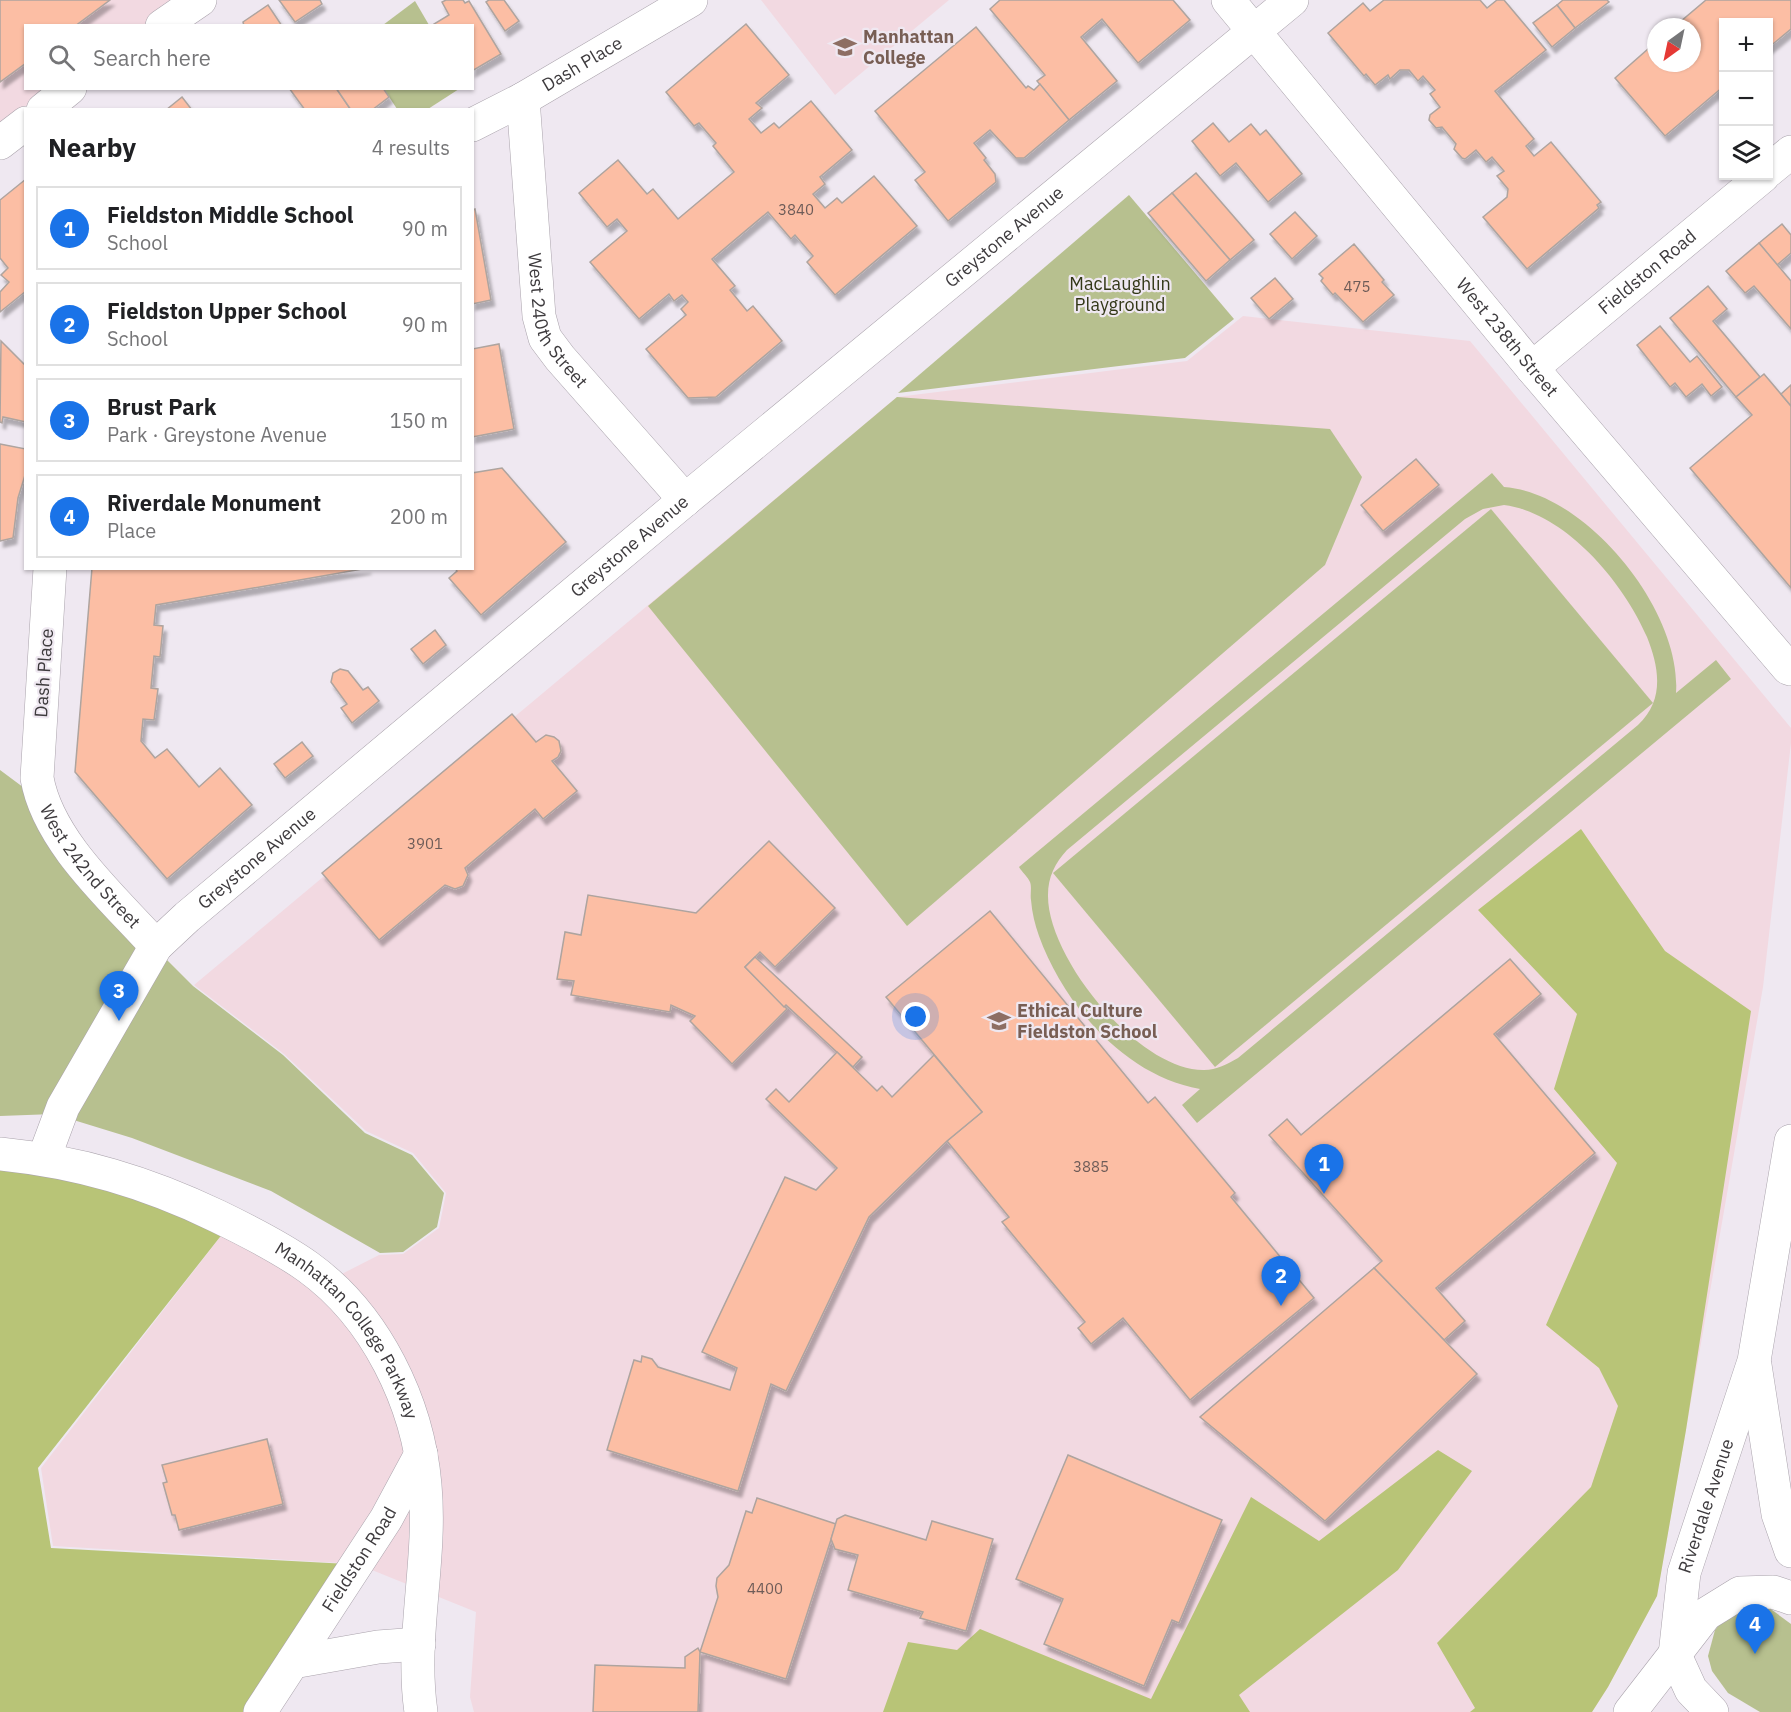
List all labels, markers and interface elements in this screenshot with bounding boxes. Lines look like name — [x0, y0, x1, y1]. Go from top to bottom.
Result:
north arrow — [1647, 18, 1701, 72]
map controls — [1719, 18, 1773, 180]
button: + — [1719, 18, 1773, 72]
search box — [24, 24, 474, 90]
place label: Manhattan College — [863, 25, 954, 69]
street label: Dash Place — [538, 31, 626, 96]
school or university icon: Manhattan College — [832, 34, 858, 60]
icon: search — [45, 41, 78, 74]
text: Search here — [93, 43, 211, 72]
button: − — [1719, 72, 1773, 126]
button: layers — [1719, 126, 1773, 180]
text: Nearby — [48, 130, 136, 164]
text: 4 results — [372, 134, 450, 161]
street label: Greystone Avenue — [940, 181, 1068, 292]
text: Fieldston Middle School — [107, 200, 354, 229]
house number: 3840 — [778, 200, 814, 219]
text: 1 — [64, 215, 76, 242]
text: 90 m — [402, 215, 448, 242]
street label: Fieldston Road — [1593, 224, 1701, 319]
text: School — [107, 229, 168, 256]
street label: West 240th Street — [523, 252, 593, 393]
park label: MacLaughlin Playground — [1069, 272, 1171, 316]
street label: West 238th Street — [1451, 273, 1563, 401]
house number: 475 — [1343, 277, 1371, 296]
text: Fieldston Upper School — [107, 296, 347, 325]
text: 2 — [64, 311, 76, 338]
text: 90 m — [402, 311, 448, 338]
text: School — [107, 325, 168, 352]
text: Brust Park — [107, 392, 216, 421]
text: 3 — [64, 407, 76, 434]
text: 150 m — [390, 407, 448, 434]
text: Park · Greystone Avenue — [107, 421, 327, 448]
text: Riverdale Monument — [107, 488, 321, 517]
street label: Greystone Avenue — [565, 490, 693, 602]
text: 4 — [64, 503, 76, 530]
text: 200 m — [390, 503, 448, 530]
text: Place — [107, 517, 156, 544]
street label: Dash Place — [29, 628, 58, 718]
street label: West 242nd Street — [35, 801, 146, 933]
street label: Greystone Avenue — [193, 802, 321, 914]
house number: 3901 — [407, 834, 443, 853]
pin: 3 — [100, 972, 138, 1021]
place label: Ethical Culture Fieldston School — [1017, 999, 1158, 1043]
your location — [901, 1002, 930, 1031]
school or university icon: Ethical Culture Fieldston School — [986, 1008, 1012, 1034]
pin: 1 — [1304, 1144, 1344, 1194]
house number: 3885 — [1073, 1157, 1109, 1176]
street label: Manhattan College Parkway — [271, 1237, 423, 1422]
pin: 2 — [1262, 1256, 1300, 1306]
street label: Riverdale Avenue — [1673, 1436, 1739, 1576]
street label: Fieldston Road — [316, 1503, 401, 1616]
house number: 4400 — [747, 1579, 783, 1598]
pin: 4 — [1736, 1604, 1774, 1654]

